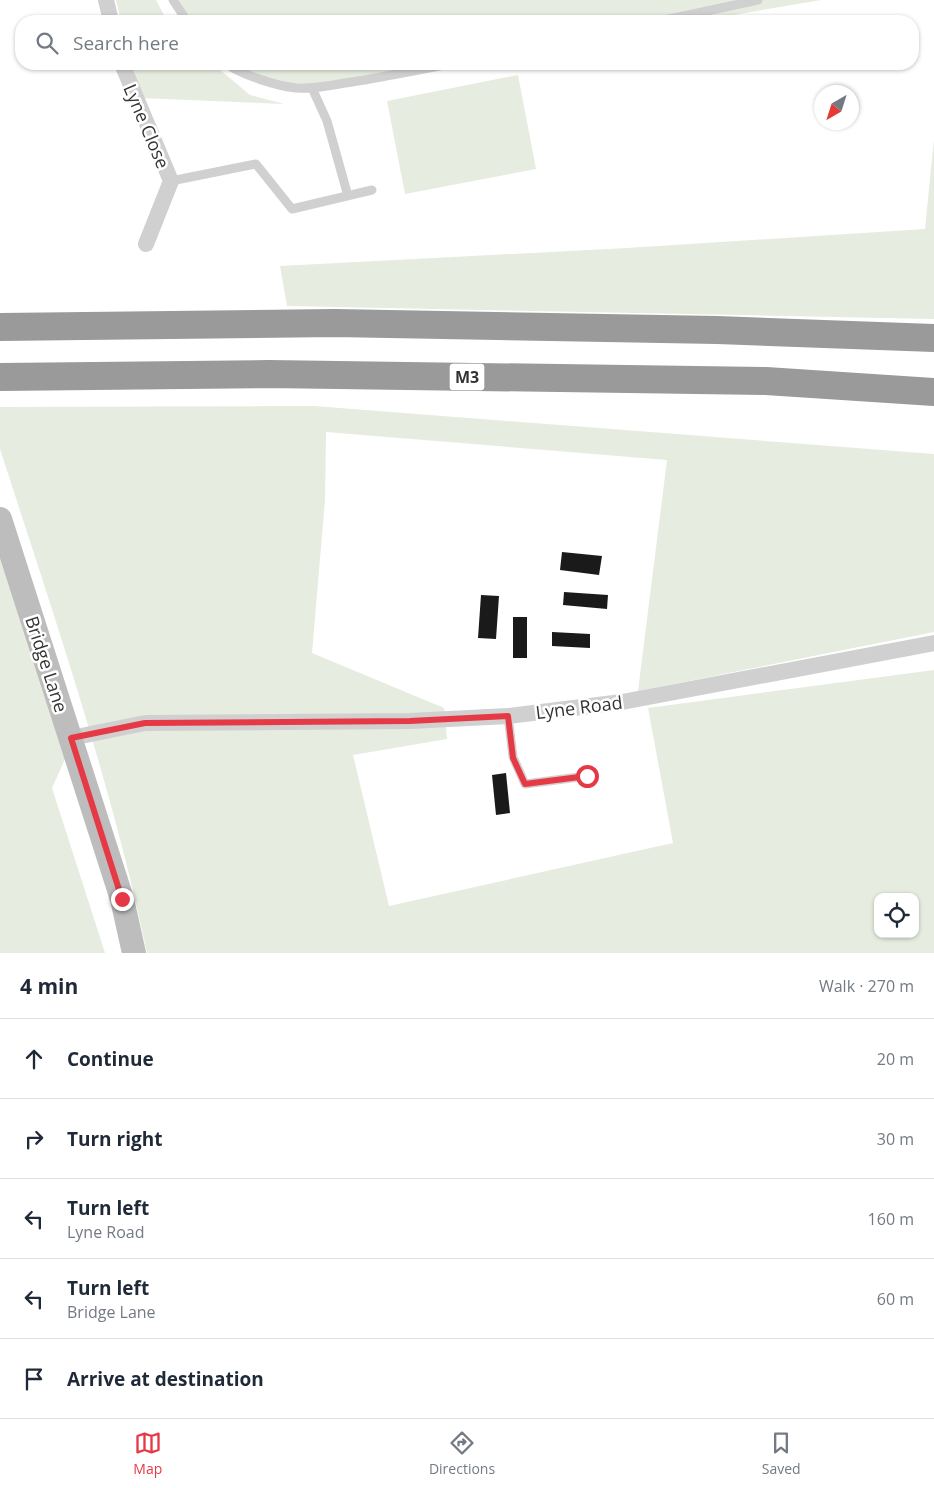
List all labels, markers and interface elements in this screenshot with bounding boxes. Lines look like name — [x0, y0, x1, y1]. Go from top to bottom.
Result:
search box — [15, 15, 919, 70]
icon: search — [33, 29, 61, 57]
text: Search here — [73, 30, 179, 56]
street label: Lyne Close — [118, 80, 176, 172]
north arrow — [814, 85, 859, 130]
road number: M3 — [450, 364, 484, 391]
street label: Bridge Lane — [20, 613, 74, 715]
street label: Lyne Road — [534, 690, 624, 724]
route start — [576, 765, 599, 788]
route end — [111, 888, 134, 911]
map controls — [874, 893, 919, 938]
button: locate — [874, 893, 919, 938]
text: 4 min — [20, 972, 78, 1000]
text: Walk · 270 m — [819, 975, 914, 997]
icon: ahead — [20, 1045, 48, 1073]
text: Continue — [67, 1046, 154, 1072]
text: 20 m — [877, 1048, 914, 1070]
icon: right — [20, 1125, 48, 1153]
text: Turn right — [67, 1126, 162, 1152]
text: 30 m — [877, 1128, 914, 1150]
text: Turn left — [67, 1195, 149, 1221]
icon: left — [20, 1205, 48, 1233]
text: 160 m — [868, 1208, 914, 1230]
text: Lyne Road — [67, 1221, 145, 1243]
text: Turn left — [67, 1275, 149, 1301]
icon: left — [20, 1285, 48, 1313]
text: 60 m — [877, 1288, 914, 1310]
text: Bridge Lane — [67, 1301, 156, 1323]
icon: arrive — [20, 1365, 48, 1393]
text: Arrive at destination — [67, 1366, 264, 1392]
tab: Map — [133, 1429, 162, 1478]
tab: Directions — [429, 1429, 495, 1478]
tab: Saved — [762, 1429, 801, 1478]

